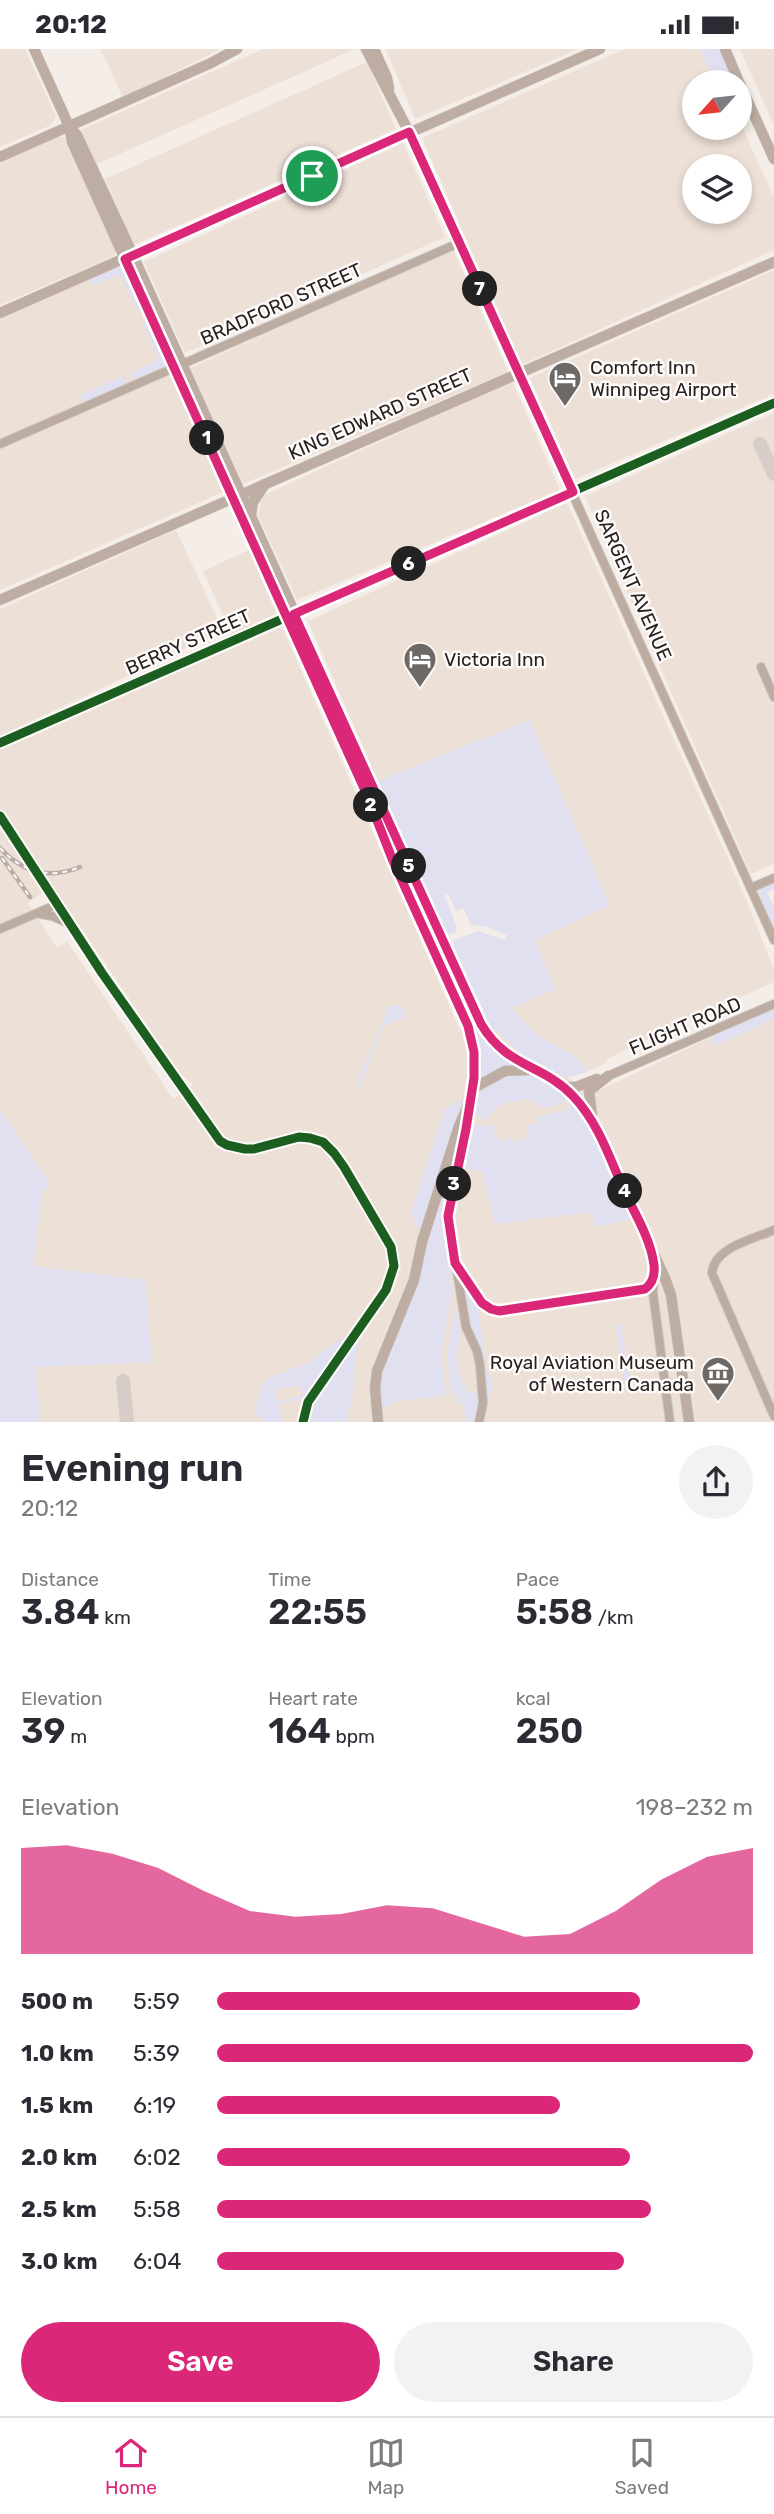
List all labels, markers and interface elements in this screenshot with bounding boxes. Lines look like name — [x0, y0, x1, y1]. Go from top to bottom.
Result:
text: 20:12 — [35, 9, 107, 40]
north arrow — [682, 70, 752, 140]
map controls — [682, 70, 752, 224]
pin — [282, 146, 342, 206]
button: layers — [682, 154, 752, 224]
icon: arrive — [293, 157, 331, 195]
street label: BRADFORD STREET — [197, 258, 365, 350]
pin: 7 — [462, 271, 498, 307]
text: 7 — [474, 277, 485, 300]
place label: Comfort Inn Winnipeg Airport — [590, 356, 737, 401]
hotel icon: Comfort Inn Winnipeg Airport — [546, 359, 584, 408]
street label: KING EDWARD STREET — [285, 363, 475, 465]
pin: 1 — [190, 421, 224, 455]
text: 1 — [202, 426, 211, 449]
street label: SARGENT AVENUE — [589, 506, 677, 664]
pin: 6 — [392, 547, 426, 581]
text: 6 — [402, 552, 415, 575]
street label: BERRY STREET — [122, 604, 254, 680]
hotel icon: Victoria Inn — [401, 640, 439, 689]
place label: Victoria Inn — [444, 648, 545, 671]
pin: 2 — [354, 787, 388, 823]
text: 2 — [364, 793, 377, 816]
pin: 5 — [392, 849, 426, 883]
text: 5 — [402, 854, 415, 877]
street label: FLIGHT ROAD — [625, 992, 745, 1060]
pin: 3 — [436, 1167, 472, 1201]
text: 3 — [447, 1172, 460, 1195]
pin: 4 — [608, 1173, 642, 1209]
text: 4 — [618, 1179, 631, 1202]
place label: Royal Aviation Museum of Western Canada — [490, 1351, 694, 1396]
museum icon: Royal Aviation Museum of Western Canada — [699, 1354, 737, 1403]
text: Evening run — [21, 1445, 244, 1491]
button: share — [679, 1445, 753, 1519]
text: 20:12 — [21, 1494, 78, 1522]
text: Distance — [21, 1568, 99, 1591]
text: Time — [268, 1568, 311, 1591]
text: Pace — [516, 1568, 559, 1591]
text: 3.84 — [21, 1591, 100, 1633]
text: 22:55 — [268, 1591, 367, 1633]
text: 5:58 — [516, 1591, 593, 1633]
text: km — [100, 1606, 131, 1629]
text: /km — [593, 1606, 634, 1629]
text: Elevation — [21, 1687, 102, 1710]
text: Heart rate — [268, 1687, 358, 1710]
text: kcal — [516, 1687, 551, 1710]
text: 39 — [21, 1710, 66, 1752]
text: 164 — [268, 1710, 331, 1752]
text: 250 — [516, 1710, 583, 1752]
text: m — [66, 1725, 87, 1748]
text: bpm — [331, 1725, 375, 1748]
text: Elevation — [21, 1793, 120, 1821]
text: 198–232 m — [636, 1793, 753, 1821]
text: 500 m — [21, 1987, 93, 2015]
text: 5:59 — [133, 1987, 180, 2015]
text: 1.0 km — [21, 2039, 94, 2067]
text: 5:39 — [133, 2039, 180, 2067]
text: 1.5 km — [21, 2091, 93, 2119]
text: 6:19 — [133, 2091, 176, 2119]
text: 2.0 km — [21, 2143, 97, 2171]
text: 6:02 — [133, 2143, 181, 2171]
text: 2.5 km — [21, 2195, 97, 2223]
text: 5:58 — [133, 2195, 181, 2223]
text: 3.0 km — [21, 2247, 98, 2275]
text: 6:04 — [133, 2247, 182, 2275]
button: Save — [21, 2322, 380, 2402]
button: Share — [394, 2322, 753, 2402]
tab: Home — [105, 2434, 157, 2499]
tab: Map — [367, 2434, 405, 2499]
tab: Saved — [615, 2434, 669, 2499]

